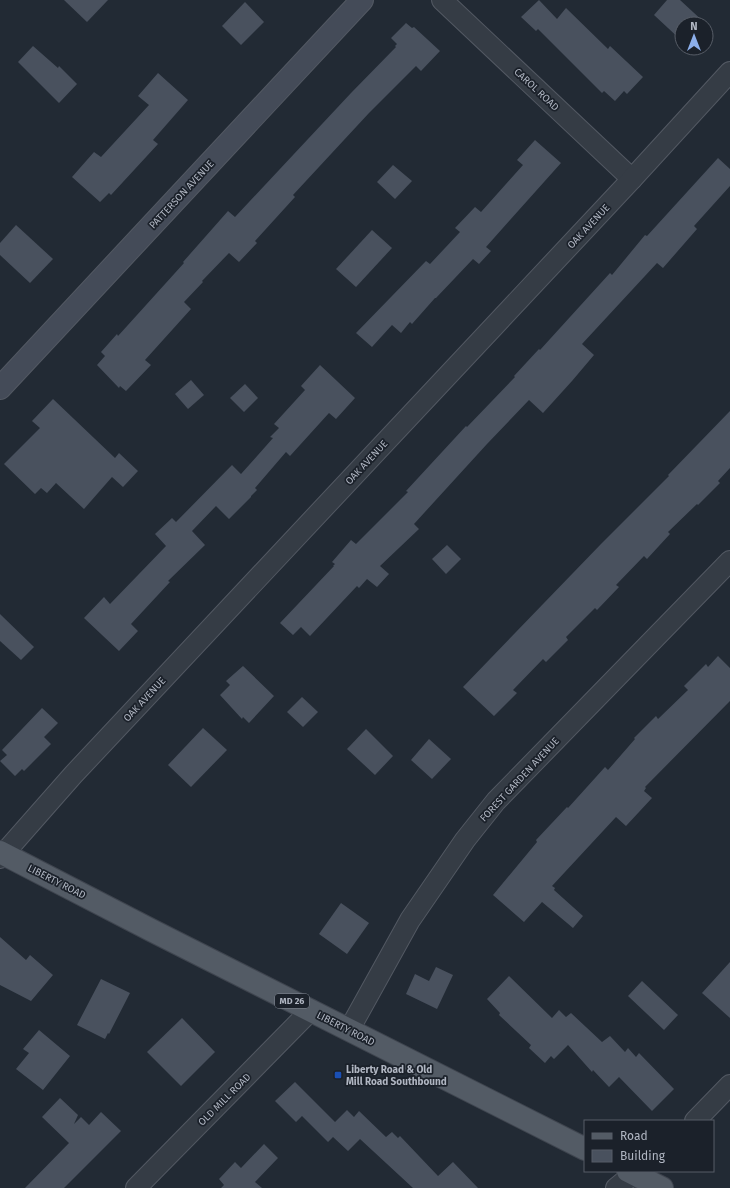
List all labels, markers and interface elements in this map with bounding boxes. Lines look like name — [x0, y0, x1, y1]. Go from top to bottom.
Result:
north arrow — [674, 16, 714, 56]
text: N — [690, 20, 698, 33]
street label: CAROL ROAD — [511, 66, 561, 113]
street label: PATTERSON AVENUE — [147, 158, 217, 231]
street label: OAK AVENUE — [565, 202, 612, 251]
street label: OAK AVENUE — [343, 438, 390, 487]
street label: OAK AVENUE — [121, 675, 168, 724]
street label: FOREST GARDEN AVENUE — [478, 735, 562, 824]
street label: LIBERTY ROAD — [26, 862, 88, 902]
road number: MD 26 — [275, 994, 309, 1008]
street label: LIBERTY ROAD — [315, 1009, 377, 1049]
place label: Liberty Road & Old Mill Road Southbound — [346, 1064, 447, 1088]
marker: Liberty Road & Old Mill Road Southbound — [333, 1070, 343, 1080]
street label: OLD MILL ROAD — [196, 1071, 253, 1128]
legend — [584, 1120, 714, 1172]
text: Road — [620, 1129, 648, 1143]
text: Building — [620, 1149, 666, 1163]

